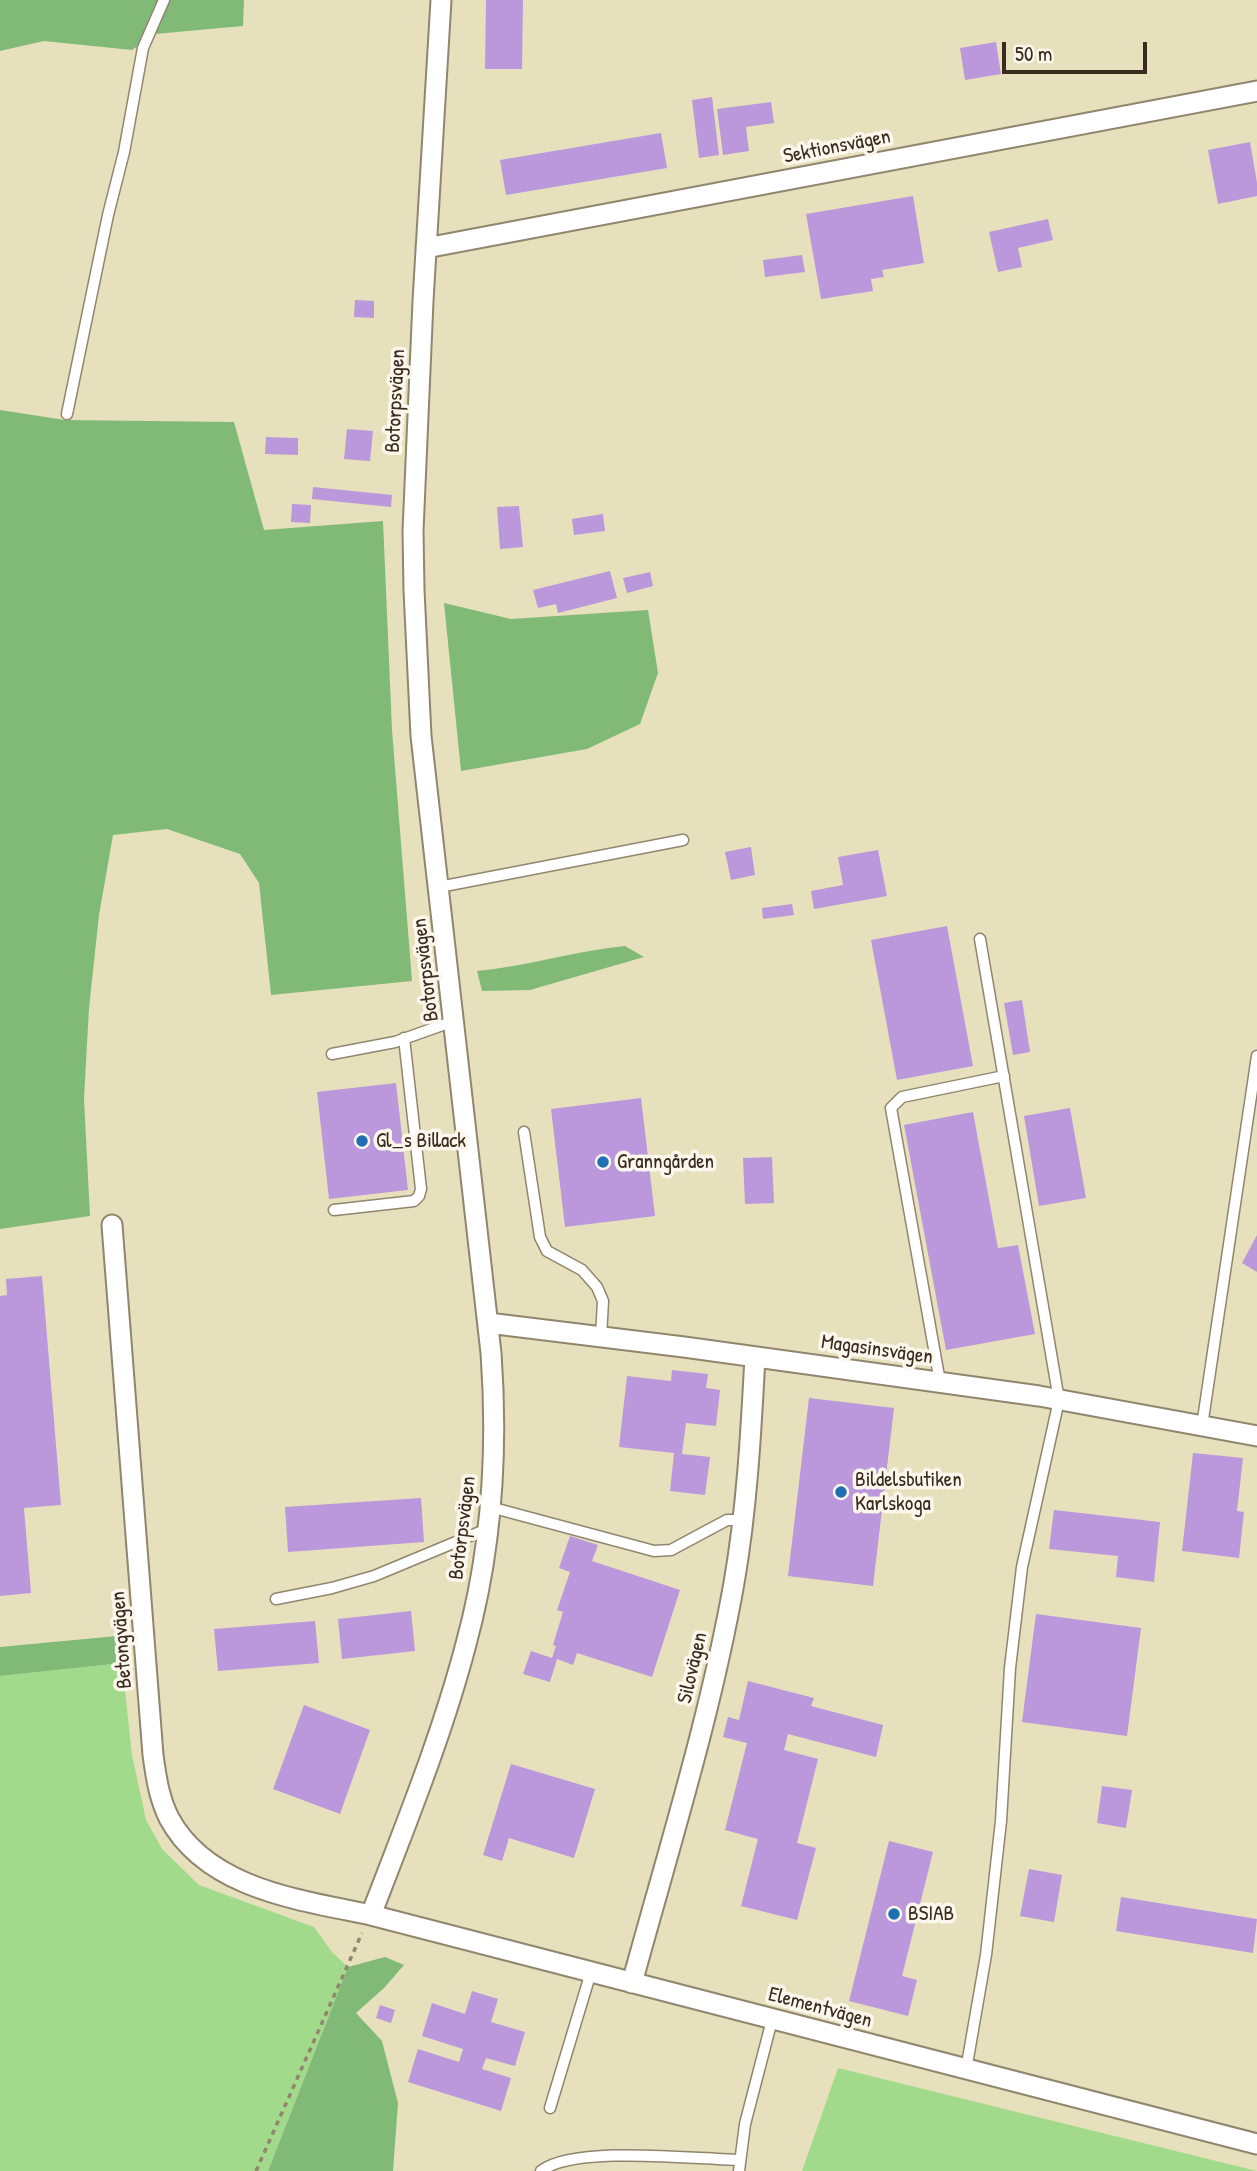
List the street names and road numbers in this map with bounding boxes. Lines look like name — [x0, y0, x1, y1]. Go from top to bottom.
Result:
street label: Sektionsvägen — [781, 124, 893, 170]
street label: Botorpsvägen — [381, 349, 411, 453]
street label: Botorpsvägen — [407, 917, 445, 1023]
street label: Magasinsvägen — [820, 1330, 934, 1370]
street label: Botorpsvägen — [444, 1475, 482, 1581]
street label: Betongvägen — [106, 1591, 138, 1689]
street label: Silovägen — [673, 1630, 713, 1706]
street label: Elementvägen — [765, 1982, 875, 2034]

